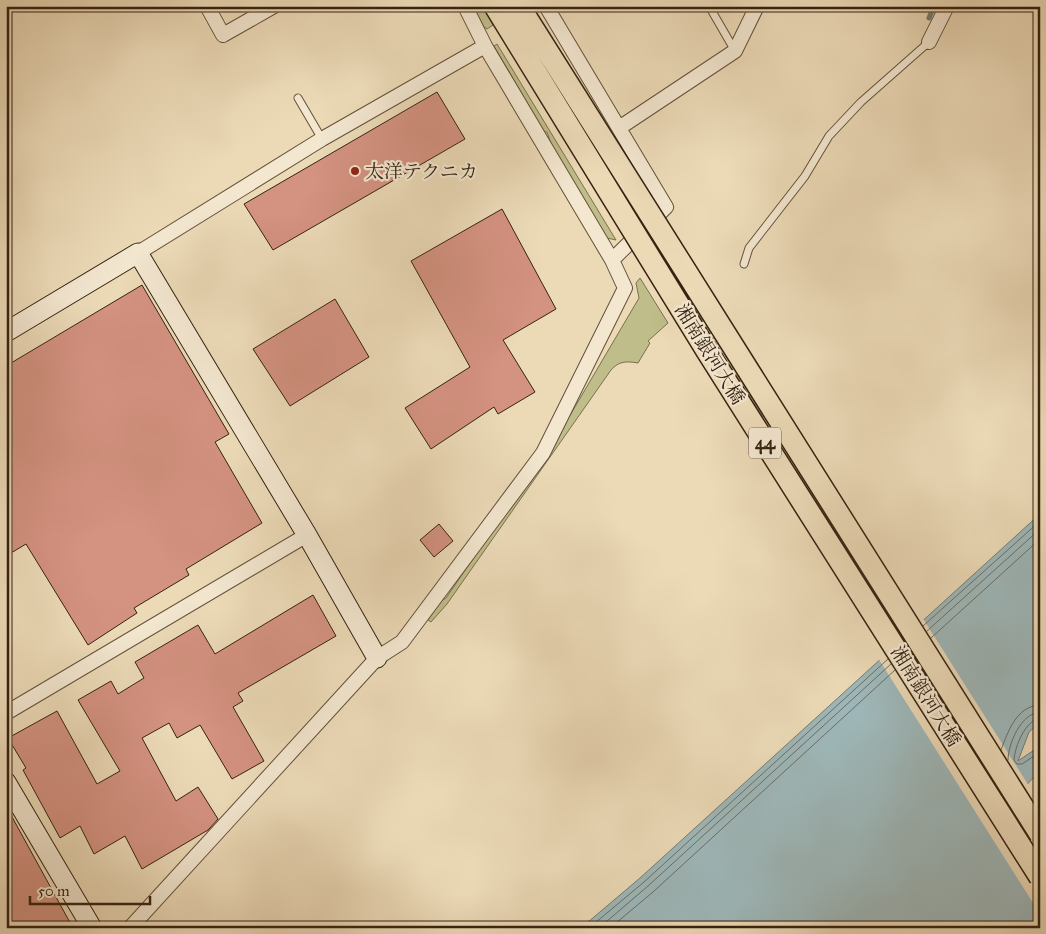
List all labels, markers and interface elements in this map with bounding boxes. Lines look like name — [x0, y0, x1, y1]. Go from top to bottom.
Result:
place label: 太洋テクニカ — [365, 160, 478, 183]
marker: 太洋テクニカ — [349, 165, 361, 177]
street label: 湘南銀河大橋 — [670, 300, 750, 408]
road number: 44 — [749, 428, 781, 458]
street label: 湘南銀河大橋 — [886, 642, 966, 750]
scale bar — [30, 874, 150, 906]
text: 50 m — [38, 882, 70, 900]

